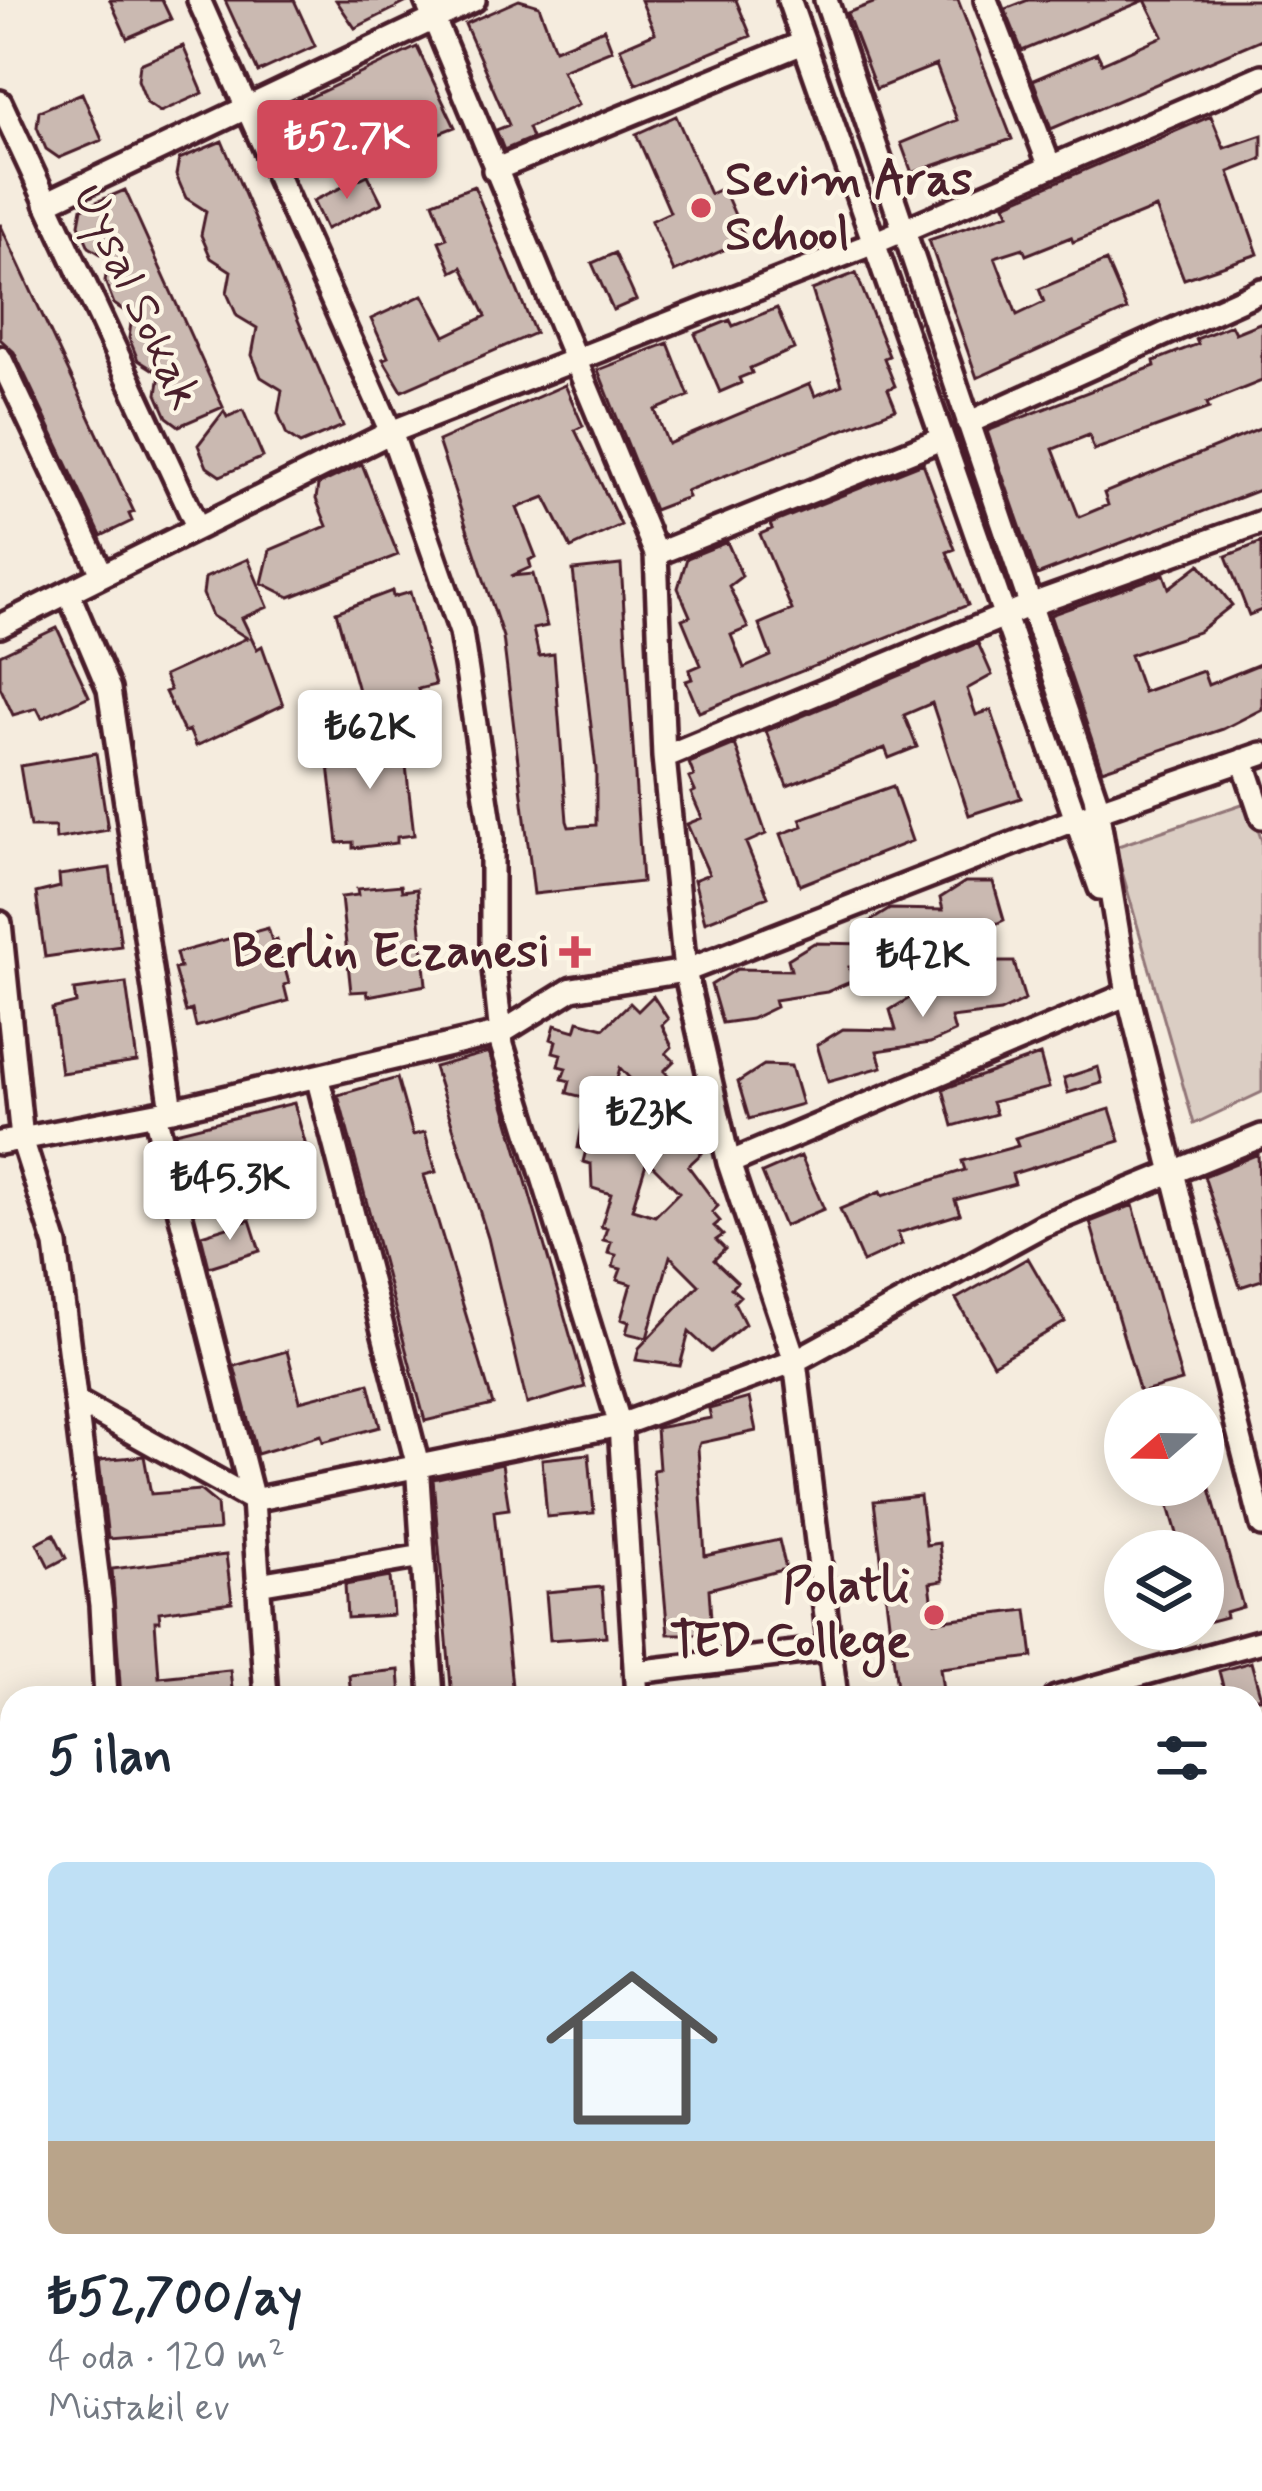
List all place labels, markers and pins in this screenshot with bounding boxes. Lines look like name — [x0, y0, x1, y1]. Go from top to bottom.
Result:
pin: ₺52.7K — [249, 100, 445, 202]
place label: Sevim Aras School — [725, 149, 972, 267]
marker: Sevim Aras School — [688, 195, 714, 221]
pin: ₺62K — [299, 690, 441, 792]
pin: ₺42K — [852, 918, 994, 1020]
place label: Berlin Eczanesi — [232, 921, 551, 984]
marker: Berlin Eczanesi — [562, 939, 588, 965]
pin: ₺23K — [578, 1076, 720, 1178]
pin: ₺45.3K — [132, 1141, 328, 1243]
place label: Polatli TED College — [670, 1556, 910, 1678]
marker: Polatli TED College — [921, 1602, 947, 1628]

